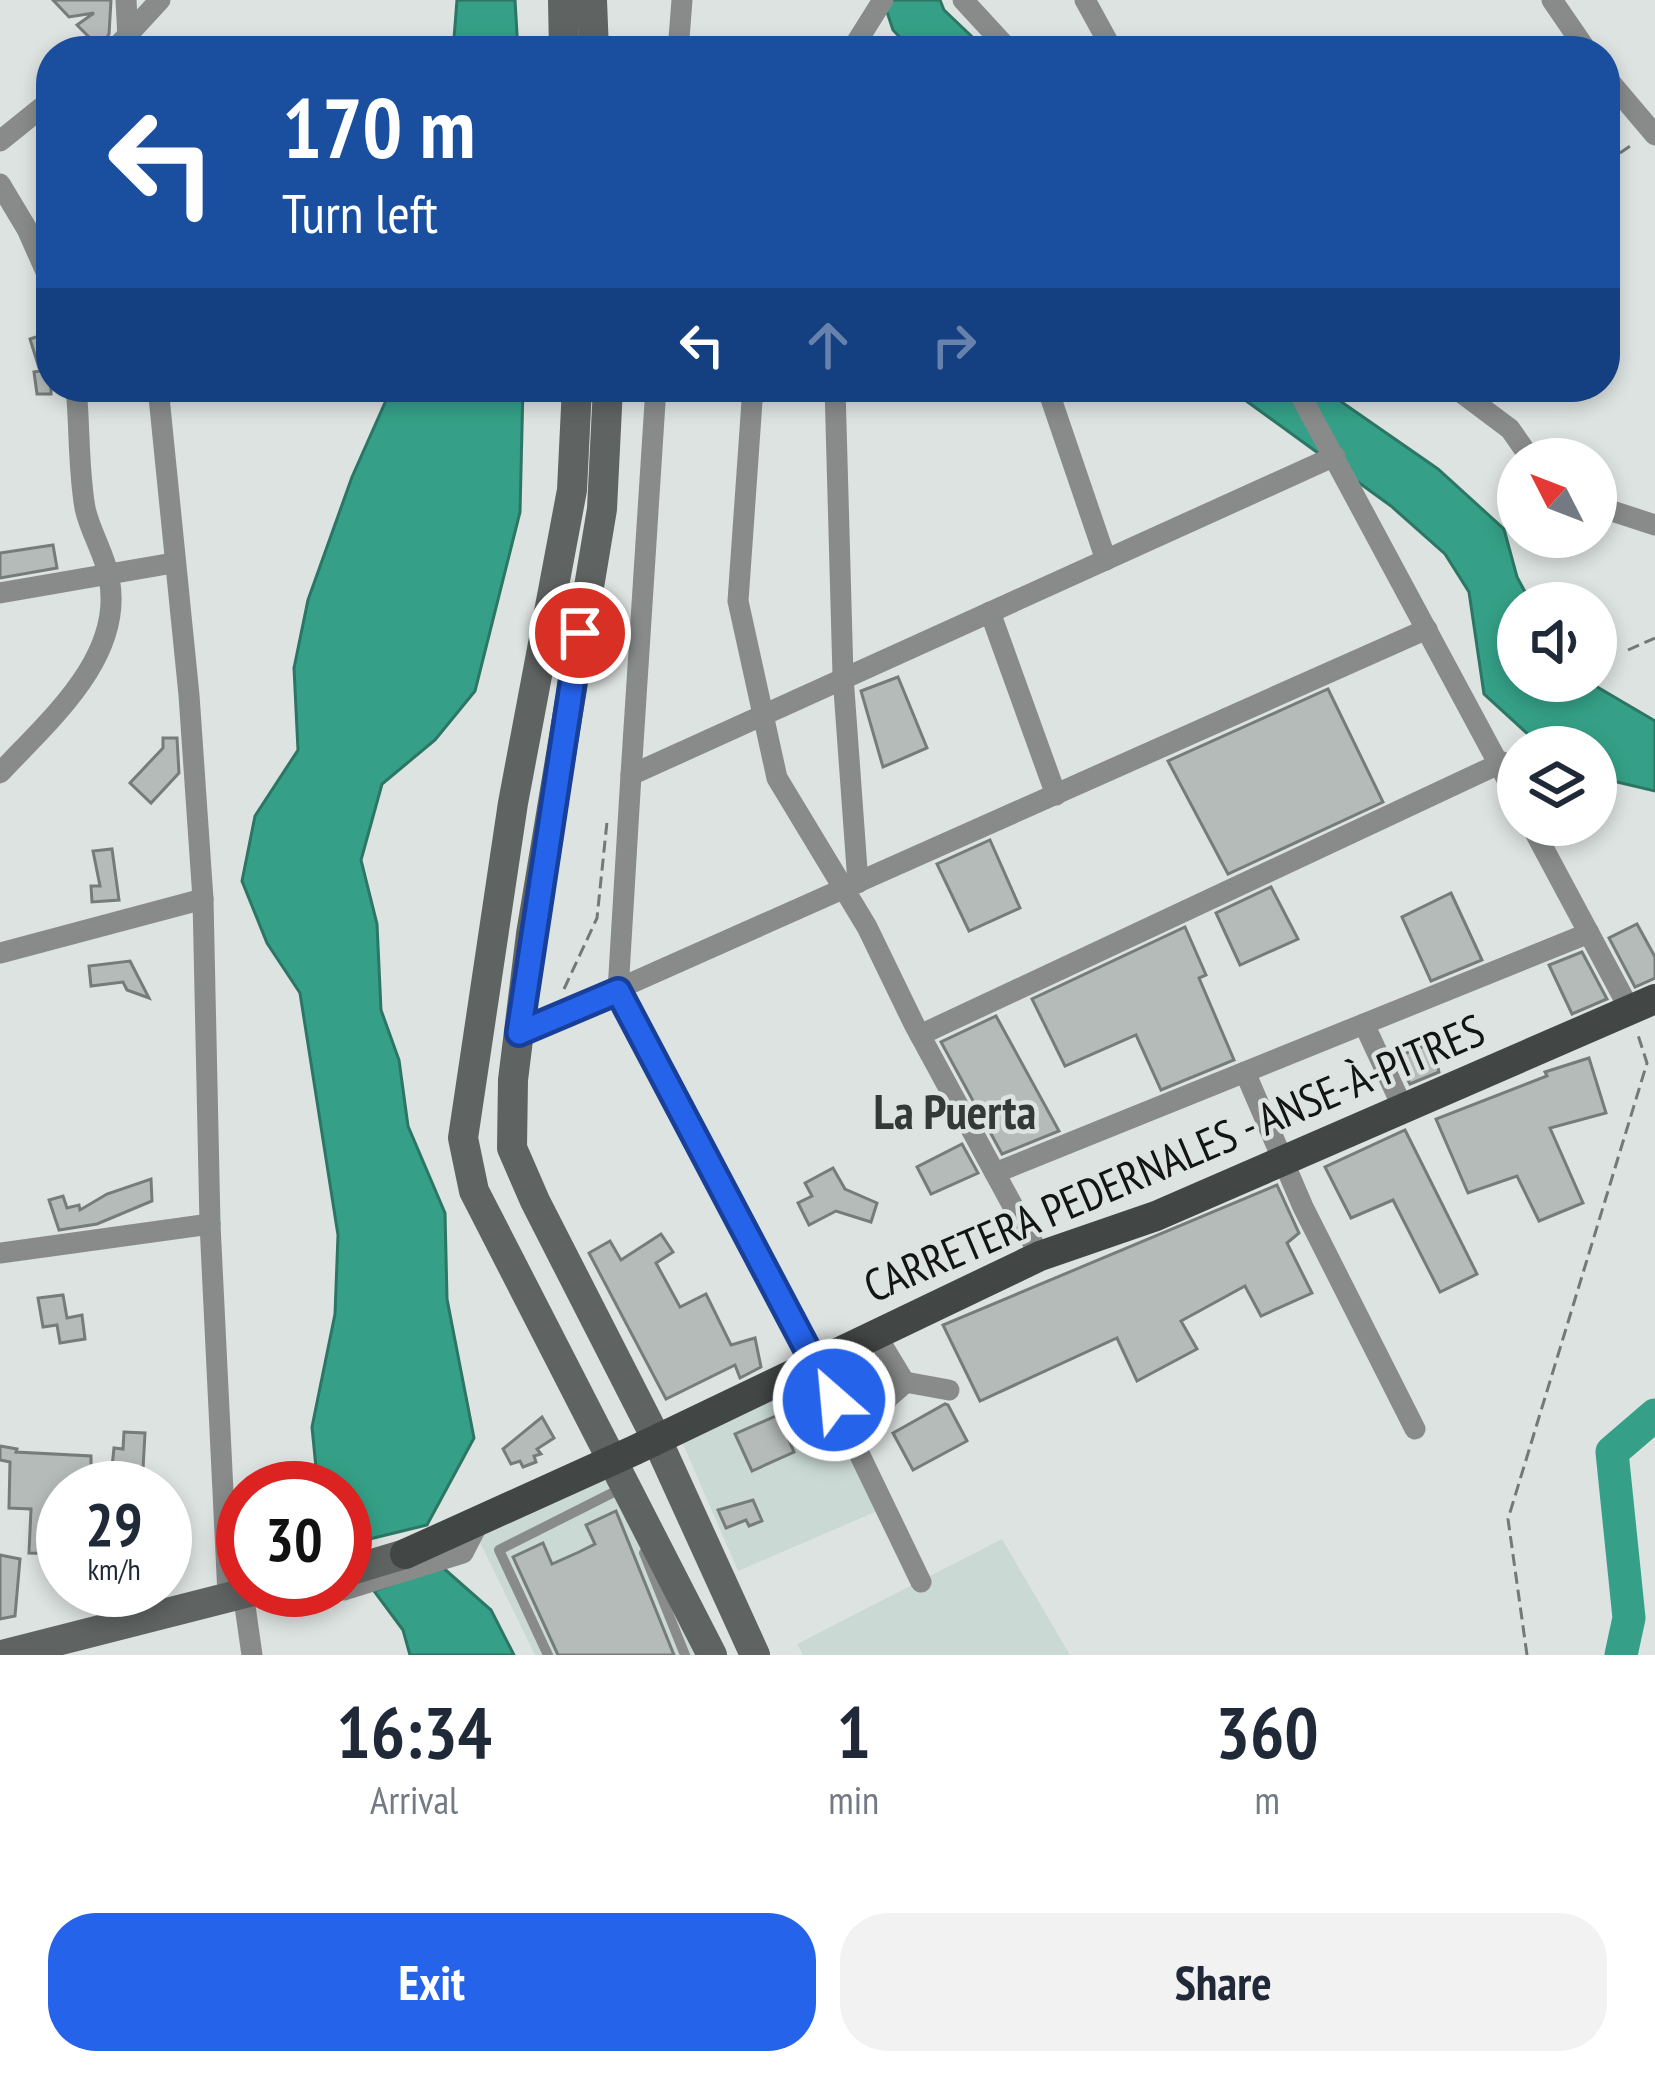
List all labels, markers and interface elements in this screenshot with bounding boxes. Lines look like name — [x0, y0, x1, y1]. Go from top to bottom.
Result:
text: 170 m — [282, 72, 475, 181]
icon: left — [84, 84, 240, 240]
text: Turn left — [282, 178, 438, 248]
icon: left — [669, 312, 735, 378]
icon: ahead — [795, 312, 861, 378]
icon: right — [921, 312, 987, 378]
north arrow — [1497, 438, 1617, 558]
map controls — [1497, 438, 1617, 846]
pin — [529, 582, 631, 684]
button: sound — [1497, 582, 1617, 702]
icon: arrive — [547, 600, 613, 666]
button: layers — [1497, 726, 1617, 846]
street label: CARRETERA PEDERNALES - ANSE-À-PITRES — [855, 1000, 1492, 1314]
district label: La Puerta — [874, 1080, 1036, 1142]
position arrow — [771, 1337, 897, 1463]
speed limit sign: 30 — [216, 1461, 372, 1617]
text: 29 — [85, 1485, 143, 1563]
text: km/h — [87, 1549, 141, 1588]
text: 16:34 — [336, 1685, 492, 1778]
text: 1 — [837, 1685, 871, 1778]
text: 360 — [1215, 1685, 1319, 1778]
text: Arrival — [370, 1774, 458, 1825]
text: min — [828, 1774, 879, 1825]
text: m — [1254, 1774, 1280, 1825]
button: Exit — [48, 1913, 816, 2051]
button: Share — [840, 1913, 1607, 2051]

